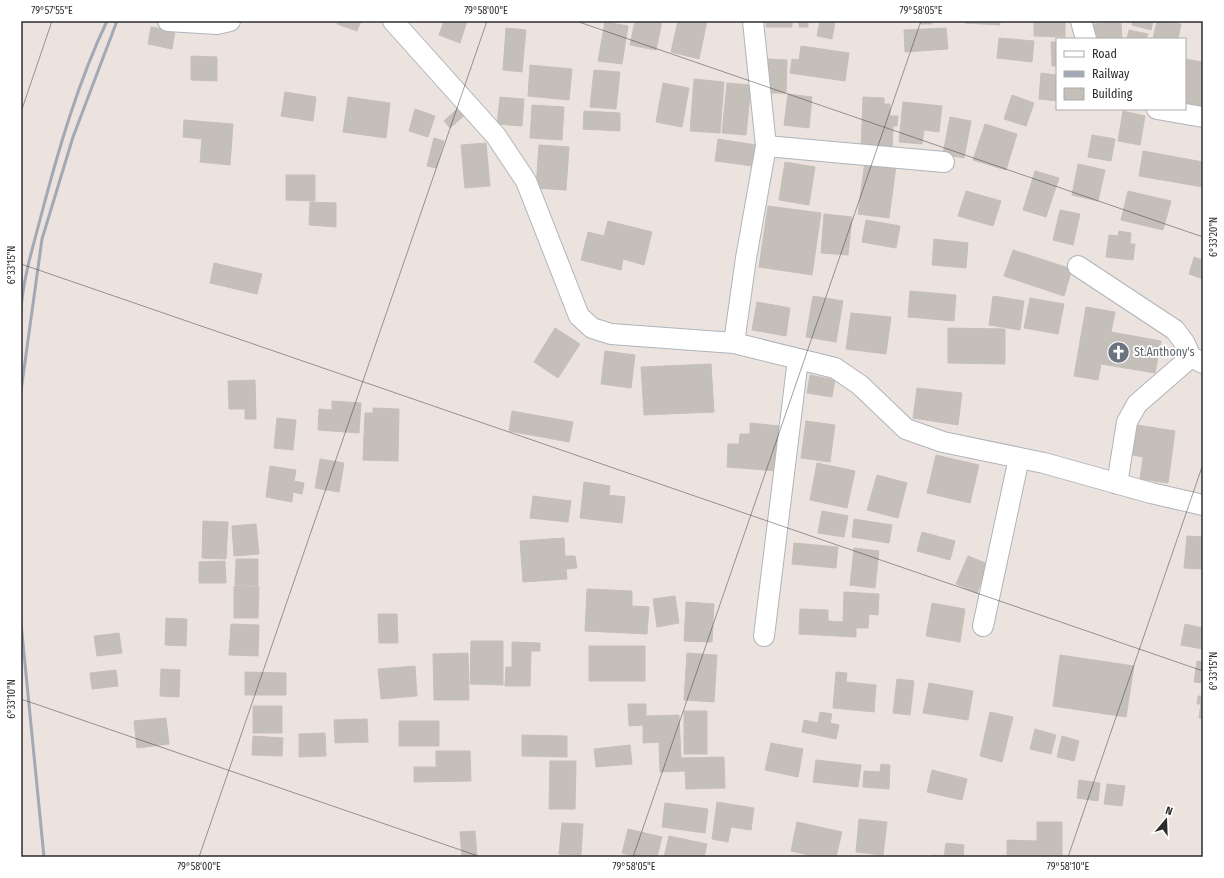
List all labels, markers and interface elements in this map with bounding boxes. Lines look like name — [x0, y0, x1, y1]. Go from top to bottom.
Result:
text: 79°57'55"E — [31, 5, 73, 17]
text: 79°58'00"E — [464, 5, 508, 17]
text: 79°58'05"E — [900, 5, 943, 17]
legend — [1056, 38, 1186, 110]
text: Road — [1092, 47, 1117, 61]
text: Railway — [1092, 67, 1130, 81]
text: Building — [1092, 87, 1133, 101]
text: 6°33'20"N — [1208, 217, 1220, 257]
text: 6°33'15"N — [6, 246, 18, 284]
church icon: St.Anthony's — [1106, 339, 1132, 365]
place label: St.Anthony's — [1134, 345, 1195, 359]
text: 6°33'15"N — [1208, 652, 1220, 690]
text: 6°33'10"N — [6, 679, 18, 719]
north arrow — [1146, 800, 1186, 840]
text: N — [1164, 804, 1174, 818]
text: 79°58'00"E — [177, 861, 221, 873]
text: 79°58'05"E — [613, 861, 656, 873]
text: 79°58'10"E — [1047, 861, 1090, 873]

